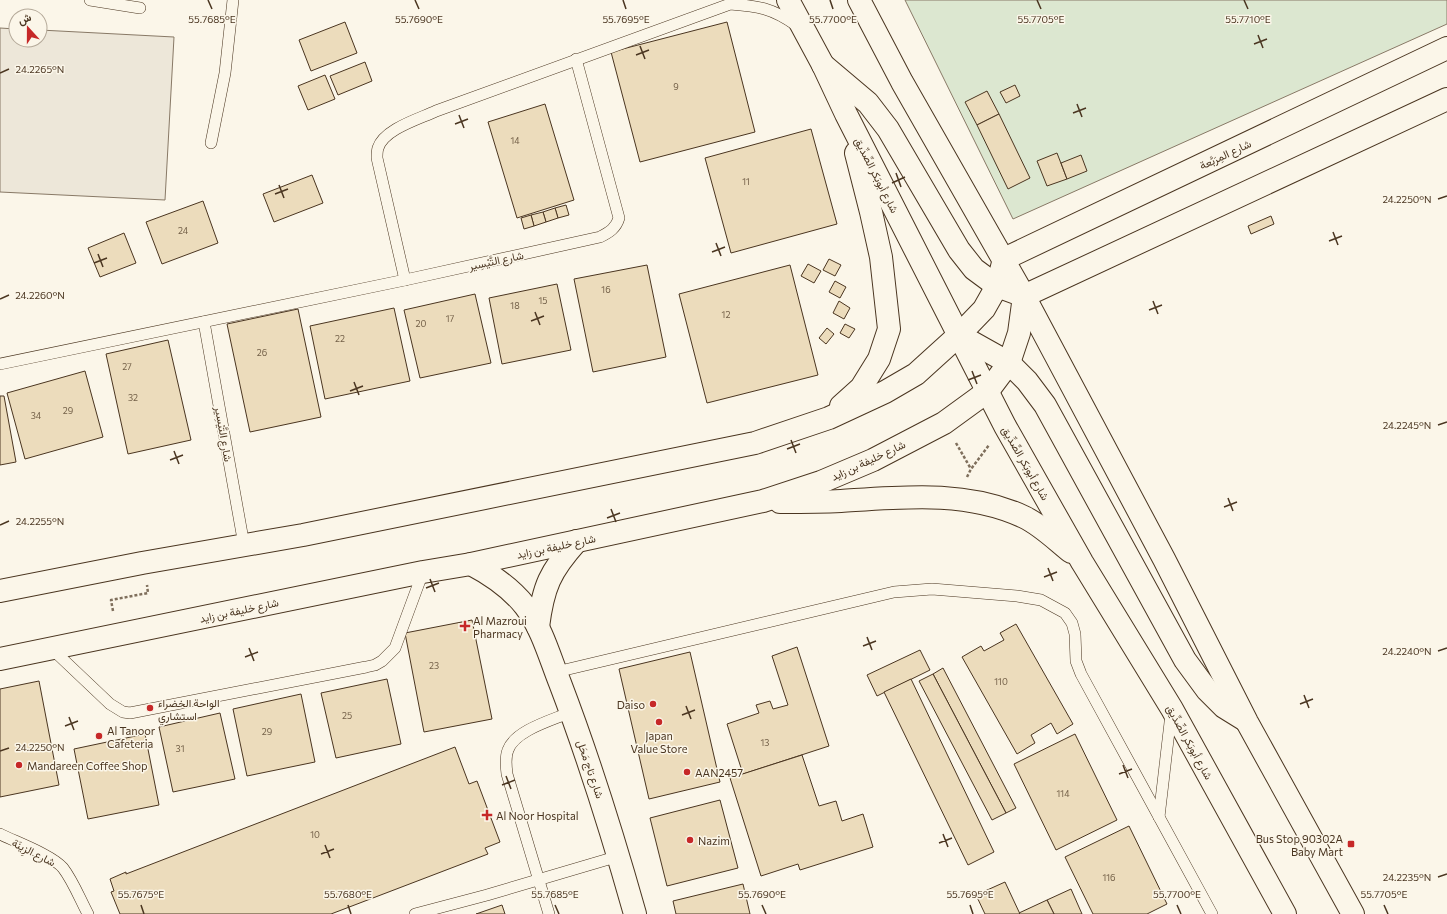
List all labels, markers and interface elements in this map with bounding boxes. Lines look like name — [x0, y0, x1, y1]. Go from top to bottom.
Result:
north arrow — [8, 8, 48, 48]
text: ش — [16, 10, 33, 28]
text: 55.7685°E — [188, 13, 236, 25]
text: 55.7690°E — [395, 13, 443, 25]
text: 55.7695°E — [602, 13, 650, 25]
text: 55.7700°E — [809, 13, 857, 25]
text: 55.7705°E — [1017, 13, 1065, 25]
text: 55.7710°E — [1225, 13, 1271, 25]
text: 24.2265°N — [16, 63, 64, 75]
house number: 9 — [673, 81, 679, 92]
house number: 14 — [510, 135, 520, 146]
street label: شارع أبوبَكر الصِّدِّيق — [851, 135, 902, 216]
street label: شارع المِرَبَّعة — [1197, 136, 1254, 173]
house number: 11 — [742, 176, 750, 187]
text: 24.2250°N — [1382, 193, 1432, 205]
house number: 24 — [178, 225, 189, 236]
street label: شارع التَّيْسِير — [466, 248, 525, 274]
house number: 16 — [601, 284, 611, 295]
text: 24.2260°N — [15, 289, 65, 301]
house number: 15 — [538, 295, 548, 306]
house number: 18 — [510, 300, 520, 311]
house number: 12 — [722, 309, 730, 320]
house number: 17 — [446, 313, 455, 324]
house number: 20 — [416, 318, 427, 329]
house number: 22 — [335, 333, 345, 344]
house number: 26 — [257, 347, 267, 358]
house number: 27 — [122, 361, 132, 372]
house number: 32 — [128, 392, 138, 403]
street label: شارع التَّيْسِير — [211, 404, 235, 463]
house number: 29 — [63, 405, 73, 416]
house number: 34 — [31, 410, 42, 421]
text: 24.2245°N — [1383, 419, 1431, 431]
street label: شارع أبوبَكر الصِّدِّيق — [998, 424, 1053, 504]
street label: شارع خليفة بن زايد — [829, 437, 908, 485]
text: 24.2255°N — [16, 515, 64, 527]
street label: شارع خليفة بن زايد — [515, 531, 597, 563]
street label: شارع خليفة بن زايد — [198, 595, 280, 627]
place label: Al Mazroui Pharmacy — [473, 614, 527, 640]
marker: Al Mazroui Pharmacy — [460, 621, 470, 631]
text: 24.2240°N — [1382, 645, 1432, 657]
house number: 23 — [429, 660, 439, 671]
house number: 110 — [994, 676, 1008, 687]
place label: الواحة الخضراء استشاري — [158, 696, 220, 726]
place label: Daiso — [617, 698, 645, 711]
marker: Daiso — [648, 699, 658, 709]
marker: الواحة الخضراء استشاري — [145, 703, 155, 713]
street label: شارع أبوبَكر الصِّدِّيق — [1162, 703, 1216, 783]
house number: 25 — [342, 710, 352, 721]
marker: Japan Value Store — [654, 717, 664, 727]
place label: Al Tanoor Cafeteria — [107, 724, 156, 750]
house number: 29 — [262, 726, 272, 737]
place label: Japan Value Store — [631, 729, 688, 755]
marker: Al Tanoor Cafeteria — [94, 731, 104, 741]
house number: 13 — [761, 737, 769, 748]
street label: شارع تاج مَحَل — [573, 738, 607, 801]
text: 24.2250°N — [15, 741, 65, 753]
house number: 31 — [176, 743, 184, 754]
place label: Mandareen Coffee Shop — [27, 759, 148, 772]
marker: Mandareen Coffee Shop — [14, 760, 24, 770]
place label: AAN2457 — [695, 766, 743, 779]
marker: AAN2457 — [682, 767, 692, 777]
house number: 114 — [1056, 788, 1070, 799]
marker: Al Noor Hospital — [481, 809, 493, 821]
place label: Al Noor Hospital — [496, 809, 579, 822]
house number: 10 — [310, 829, 320, 840]
place label: Bus Stop 90302A Baby Mart — [1256, 832, 1343, 858]
place label: Nazim — [698, 834, 730, 847]
marker: Nazim — [685, 835, 695, 845]
street label: شارع الزِينَة — [9, 836, 58, 871]
marker: Bus Stop 90302A Baby Mart — [1346, 839, 1356, 849]
text: 24.2235°N — [1383, 871, 1431, 883]
house number: 116 — [1102, 872, 1116, 883]
text: 55.7675°E — [118, 888, 164, 900]
text: 55.7680°E — [324, 888, 372, 900]
text: 55.7685°E — [531, 888, 579, 900]
text: 55.7690°E — [738, 888, 786, 900]
text: 55.7695°E — [946, 888, 994, 900]
text: 55.7700°E — [1153, 888, 1201, 900]
text: 55.7705°E — [1360, 888, 1408, 900]

